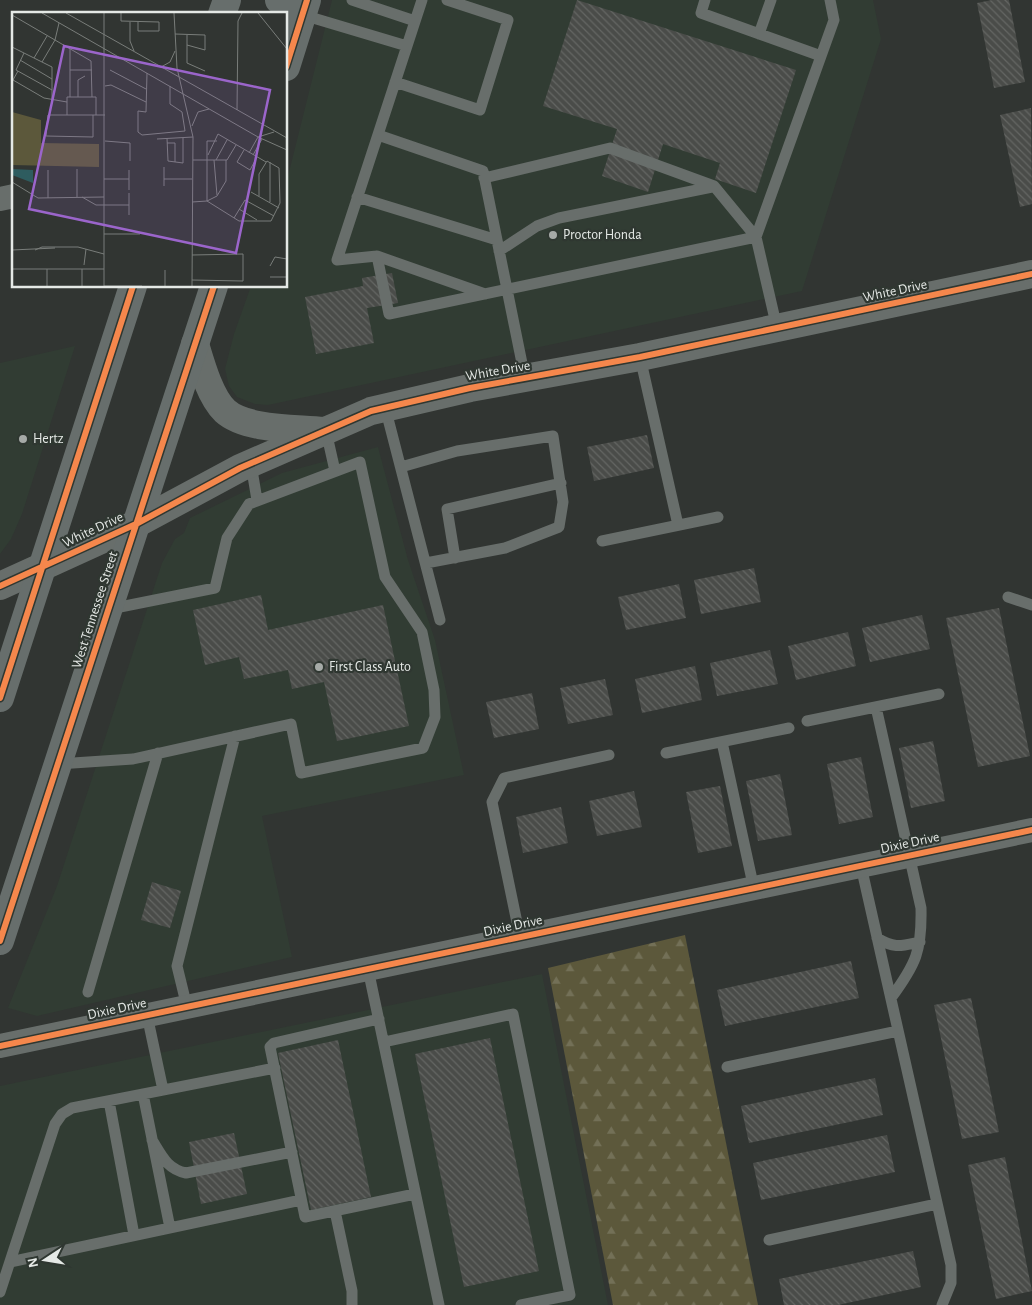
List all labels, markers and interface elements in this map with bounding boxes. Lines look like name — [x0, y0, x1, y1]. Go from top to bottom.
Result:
inset map — [12, 12, 288, 288]
place label: Proctor Honda — [563, 228, 642, 242]
marker: Proctor Honda — [547, 229, 559, 241]
street label: White Drive — [862, 277, 928, 305]
street label: White Drive — [465, 358, 531, 384]
place label: Hertz — [33, 432, 64, 446]
marker: Hertz — [17, 433, 29, 445]
street label: White Drive — [61, 510, 125, 550]
street label: West Tennessee Street — [69, 549, 121, 670]
place label: First Class Auto — [329, 660, 411, 674]
marker: First Class Auto — [313, 661, 325, 673]
street label: Dixie Drive — [879, 830, 941, 856]
street label: Dixie Drive — [482, 913, 544, 939]
street label: Dixie Drive — [86, 996, 148, 1022]
north arrow — [20, 1235, 70, 1285]
text: N — [25, 1256, 41, 1269]

